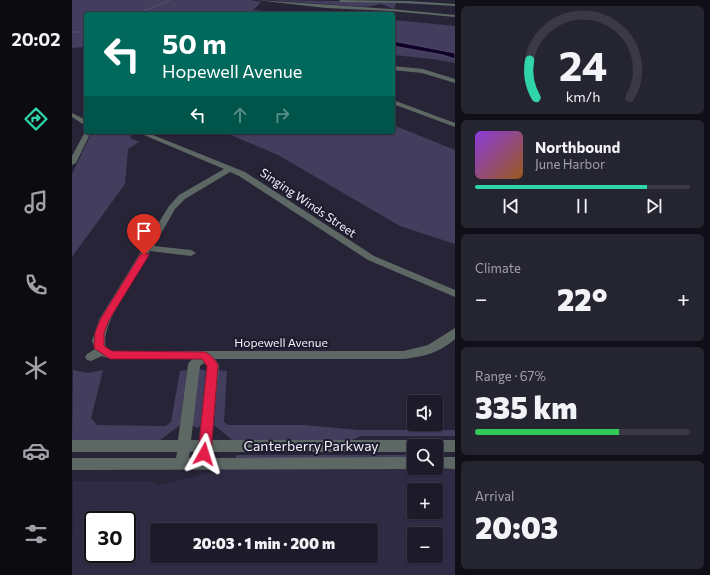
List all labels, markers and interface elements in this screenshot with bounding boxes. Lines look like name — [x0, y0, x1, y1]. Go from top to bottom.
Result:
text: 50 m — [162, 26, 227, 60]
text: 20:02 — [12, 28, 60, 50]
icon: left — [96, 28, 148, 80]
text: 24 — [558, 39, 607, 90]
text: Hopewell Avenue — [162, 60, 302, 82]
text: km/h — [565, 86, 600, 104]
icon: left — [187, 104, 209, 126]
icon: ahead — [229, 104, 251, 126]
icon: right — [271, 104, 293, 126]
icon: directions — [22, 105, 50, 133]
text: Northbound — [535, 138, 620, 156]
text: June Harbor — [535, 156, 605, 172]
street label: Singing Winds Street — [258, 165, 359, 240]
icon: music — [22, 188, 50, 216]
icon: previous — [500, 195, 522, 217]
icon: pause — [571, 195, 593, 217]
icon: next — [643, 195, 665, 217]
pin — [127, 214, 161, 255]
icon: arrive — [133, 220, 155, 242]
text: Climate — [475, 260, 521, 276]
icon: phone — [22, 271, 50, 299]
text: 22° — [557, 280, 608, 317]
text: − — [475, 285, 488, 312]
text: + — [677, 285, 690, 312]
street label: Hopewell Avenue — [234, 335, 328, 349]
icon: climate — [22, 354, 50, 382]
text: Range · 67% — [475, 368, 546, 384]
text: 335 km — [475, 388, 577, 425]
map controls — [407, 395, 443, 563]
button: sound — [407, 395, 443, 431]
position arrow — [183, 433, 225, 475]
icon: car — [22, 437, 50, 465]
street label: Canterberry Parkway — [243, 437, 379, 454]
button: search — [407, 439, 443, 475]
button: + — [407, 483, 443, 519]
text: Arrival — [475, 488, 514, 504]
text: 20:03 — [475, 508, 558, 545]
speed limit sign: 30 — [84, 511, 136, 563]
icon: filters — [22, 520, 50, 548]
button: − — [407, 527, 443, 563]
text: 20:03 · 1 min · 200 m — [193, 534, 335, 552]

